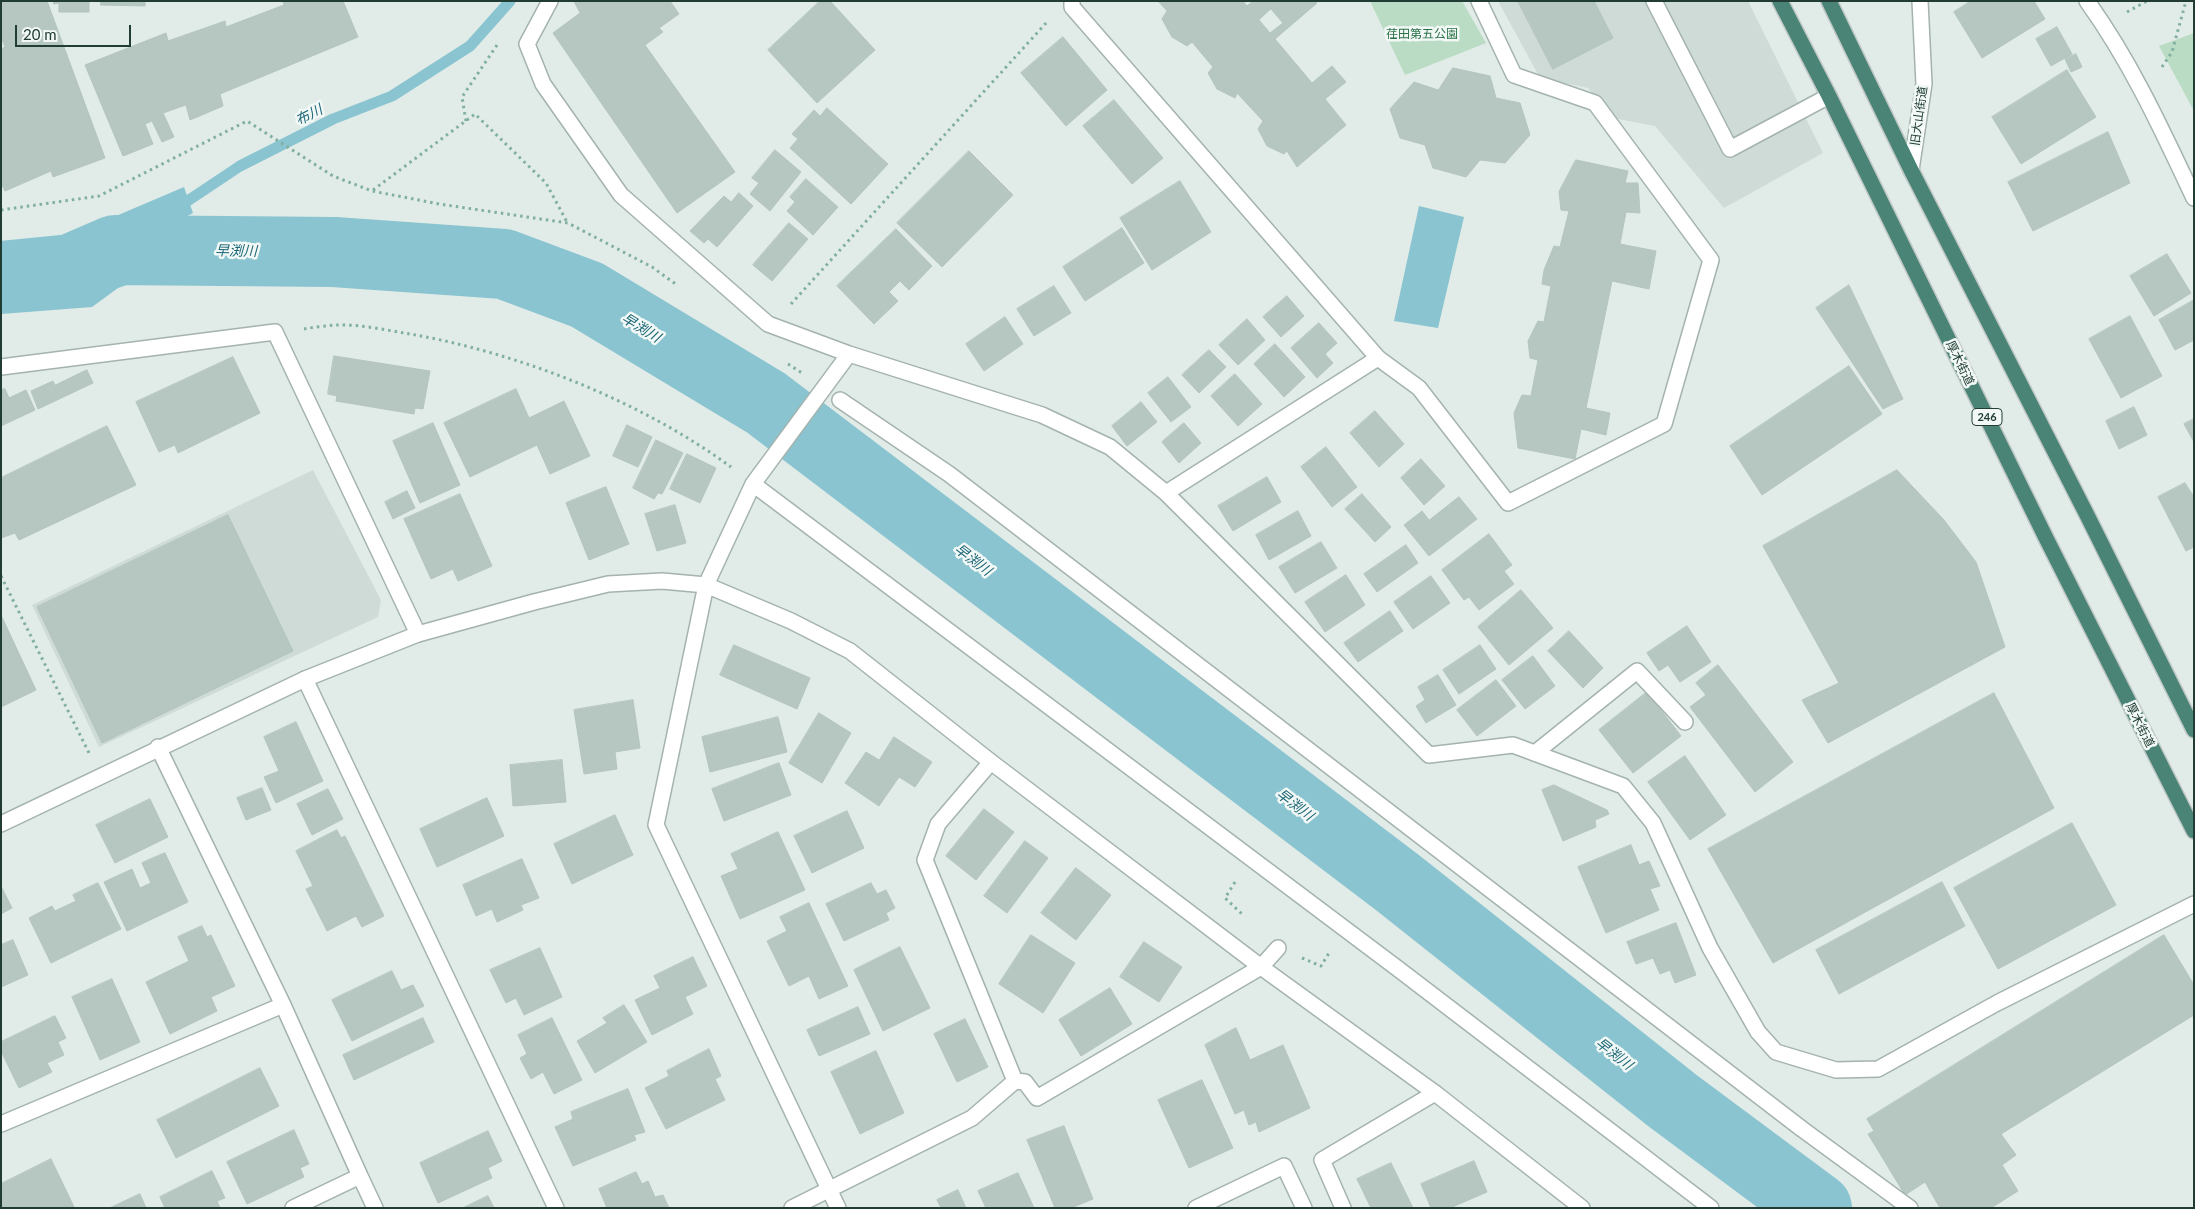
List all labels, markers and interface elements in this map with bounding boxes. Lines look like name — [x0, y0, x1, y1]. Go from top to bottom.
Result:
scale bar — [18, 15, 134, 47]
text: 20 m — [23, 25, 57, 43]
park label: 荏田第五公園 — [1386, 27, 1458, 41]
street label: 旧大山街道 — [1908, 85, 1930, 147]
water label: 布川 — [293, 101, 325, 129]
water label: 早渕川 — [215, 242, 257, 260]
water label: 早渕川 — [619, 310, 663, 346]
street label: 厚木街道 — [1943, 338, 1977, 388]
road number: 246 — [1972, 408, 2002, 426]
water label: 早渕川 — [951, 541, 995, 579]
street label: 厚木街道 — [2123, 700, 2157, 750]
water label: 早渕川 — [1273, 786, 1317, 824]
water label: 早渕川 — [1592, 1034, 1636, 1074]

